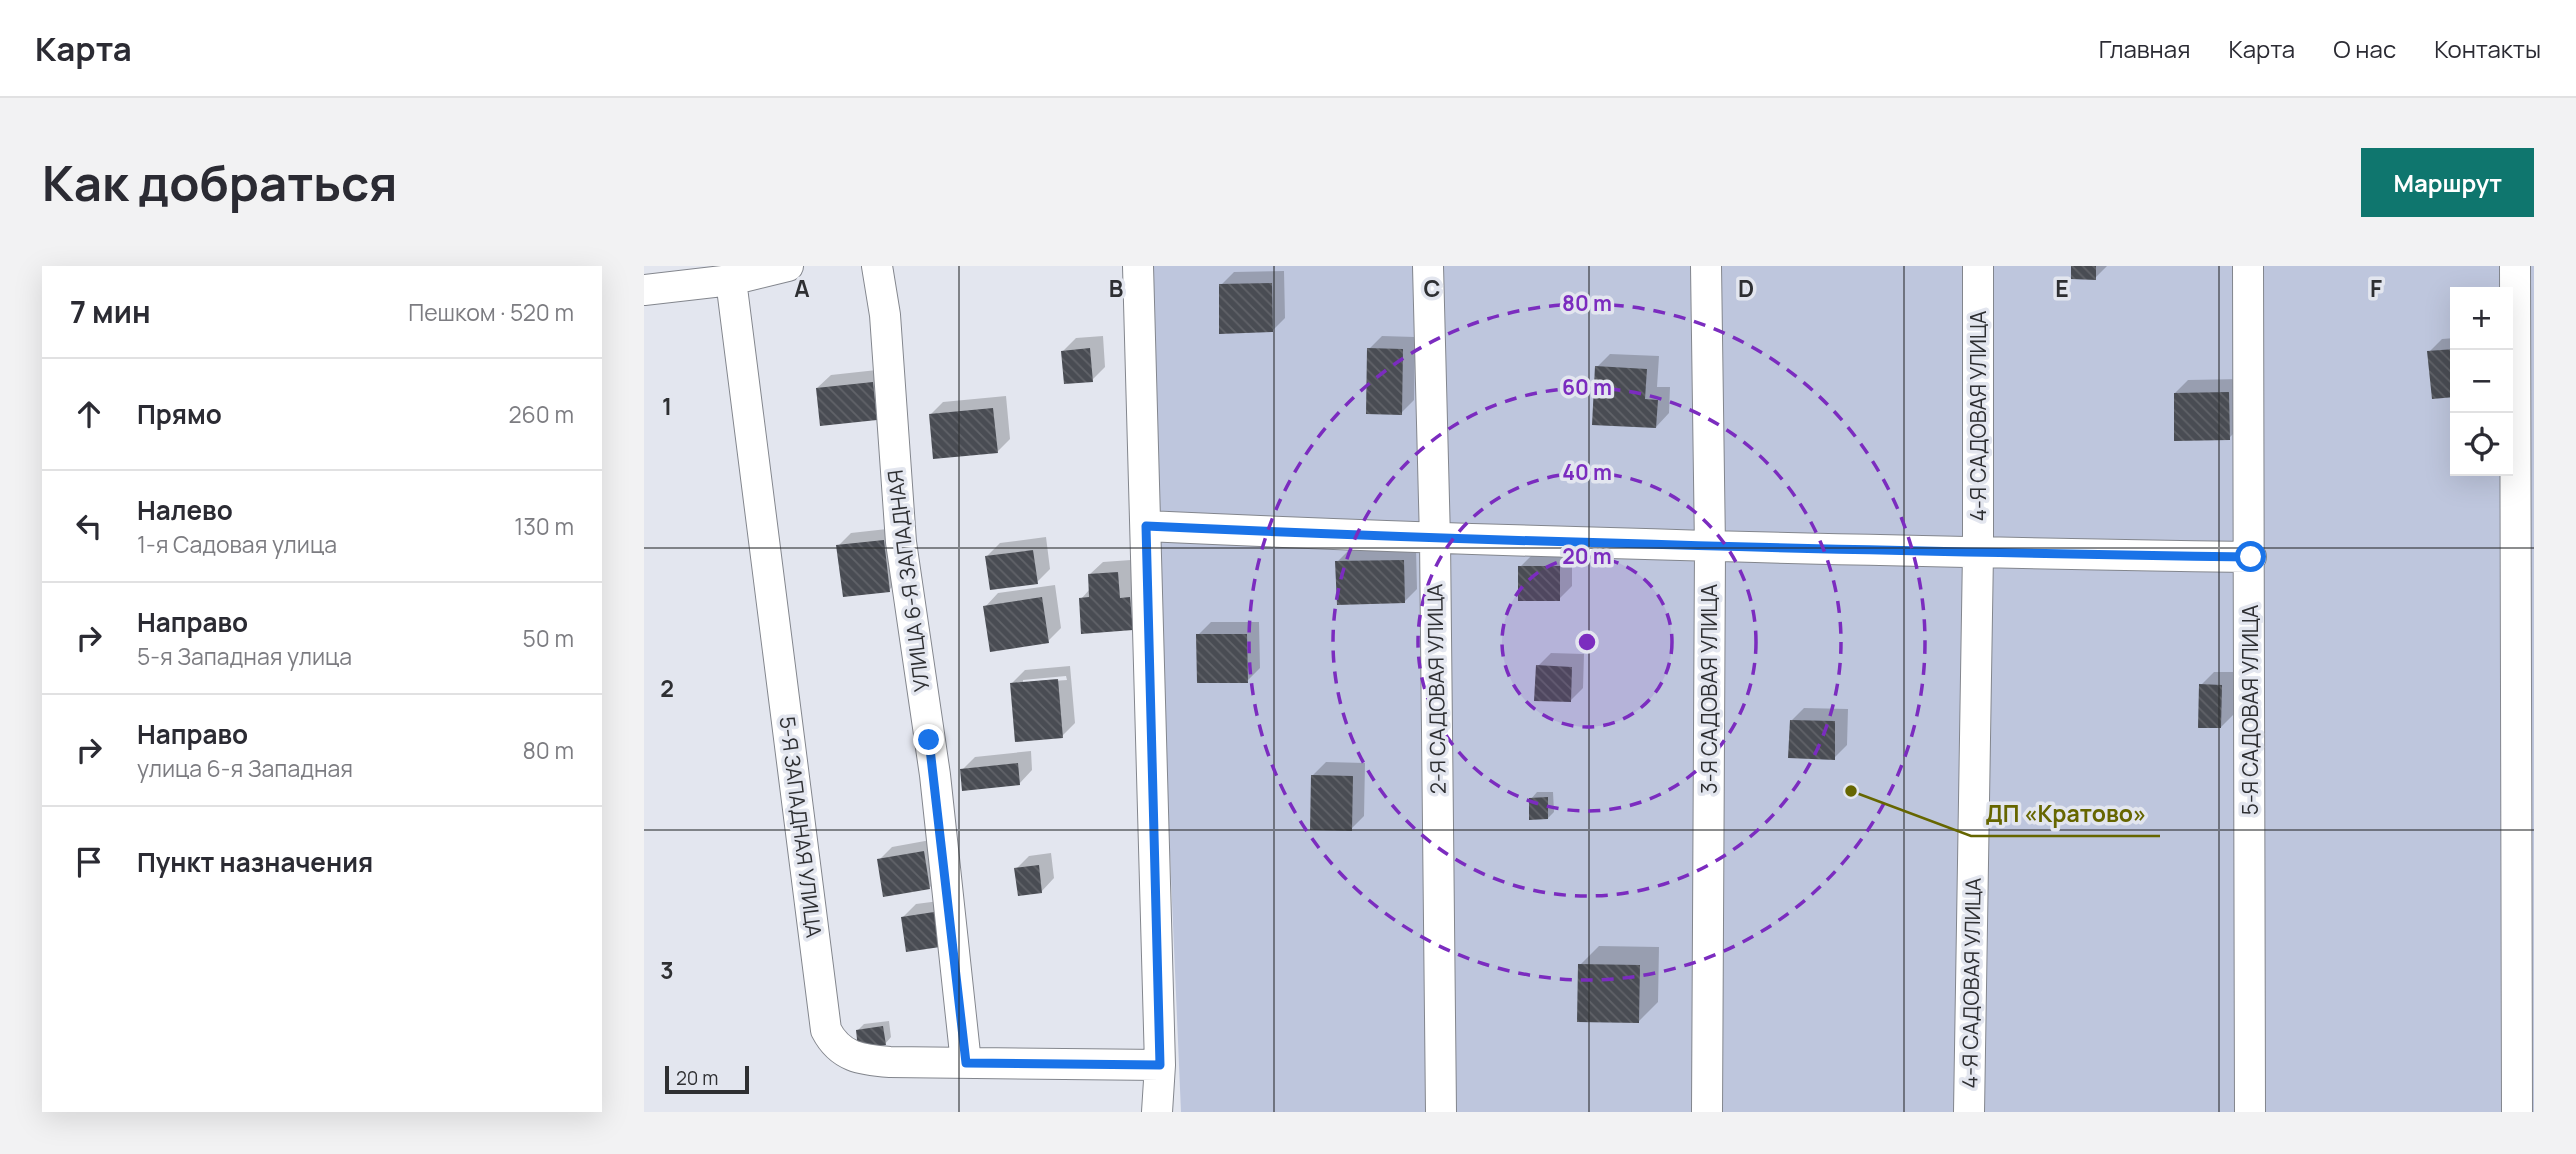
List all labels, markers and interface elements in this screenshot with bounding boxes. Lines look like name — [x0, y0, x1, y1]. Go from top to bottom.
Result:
text: Карта — [35, 26, 132, 71]
text: Главная — [2099, 32, 2190, 65]
text: Карта — [2228, 32, 2295, 65]
text: О нас — [2333, 32, 2396, 65]
text: Контакты — [2434, 32, 2541, 65]
button: Маршрут — [2361, 148, 2534, 217]
text: Как добраться — [42, 149, 397, 216]
text: A — [794, 272, 810, 304]
text: B — [1109, 272, 1123, 304]
text: C — [1424, 272, 1441, 304]
text: D — [1738, 272, 1754, 304]
text: E — [2055, 272, 2069, 304]
text: F — [2370, 272, 2382, 304]
map controls — [2450, 287, 2513, 476]
button: + — [2450, 287, 2513, 350]
text: 80 m — [1562, 289, 1612, 317]
text: 7 мин — [70, 291, 151, 332]
text: Пешком · 520 m — [408, 296, 574, 328]
street label: 4-Я САДОВАЯ УЛИЦА — [1964, 311, 1992, 521]
button: − — [2450, 350, 2513, 413]
text: 60 m — [1562, 373, 1612, 401]
text: 1 — [662, 390, 672, 422]
icon: ahead — [70, 395, 108, 433]
text: Прямо — [137, 396, 222, 432]
text: 260 m — [508, 398, 574, 430]
button: locate — [2450, 413, 2513, 476]
text: 40 m — [1562, 458, 1612, 486]
street label: УЛИЦА 6-Я ЗАПАДНАЯ — [880, 468, 936, 694]
text: Налево — [137, 492, 233, 528]
icon: left — [70, 507, 108, 545]
text: 130 m — [514, 510, 574, 542]
text: 1-я Садовая улица — [137, 528, 337, 560]
route start — [2235, 541, 2266, 572]
text: 20 m — [1562, 542, 1612, 570]
street label: 2-Я САДОВАЯ УЛИЦА — [1420, 584, 1452, 794]
street label: 3-Я САДОВАЯ УЛИЦА — [1695, 584, 1723, 794]
text: Направо — [137, 604, 248, 640]
street label: 5-Я САДОВАЯ УЛИЦА — [2236, 605, 2264, 815]
icon: right — [70, 619, 108, 657]
text: 50 m — [523, 622, 574, 654]
centre of rings — [1575, 630, 1599, 654]
text: 5-я Западная улица — [137, 640, 352, 672]
text: 2 — [660, 672, 674, 704]
street label: 5-Я ЗАПАДНАЯ УЛИЦА — [774, 715, 828, 939]
text: Направо — [137, 716, 248, 752]
route end — [913, 724, 944, 755]
icon: right — [70, 731, 108, 769]
text: 80 m — [523, 734, 574, 766]
text: улица 6-я Западная — [137, 752, 353, 784]
callout: ДП «Кратово» — [1971, 792, 2160, 836]
text: ДП «Кратово» — [1985, 797, 2147, 829]
icon: arrive — [70, 843, 108, 881]
text: Пункт назначения — [137, 844, 373, 880]
street label: 4-Я САДОВАЯ УЛИЦА — [1955, 877, 1987, 1089]
text: 3 — [660, 954, 674, 986]
scale bar — [665, 1063, 749, 1095]
text: 20 m — [676, 1065, 718, 1091]

